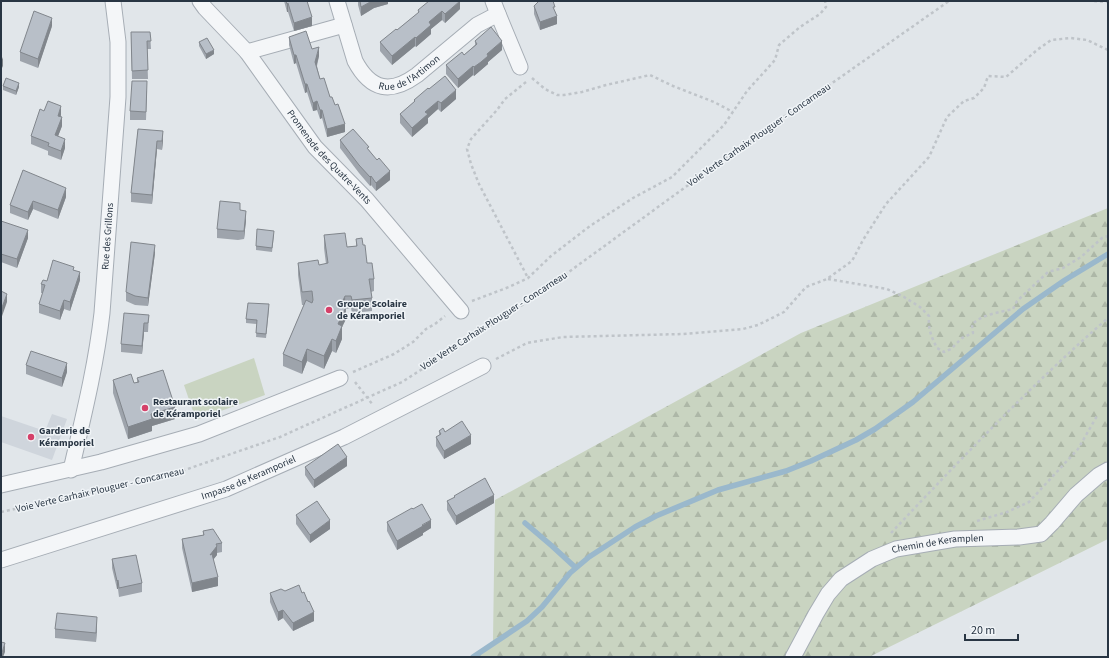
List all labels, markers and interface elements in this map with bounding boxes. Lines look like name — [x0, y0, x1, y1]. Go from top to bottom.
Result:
street label: Rue de l'Artimon — [377, 52, 443, 94]
street label: Voie Verte Carhaix Plouguer - Concarneau — [684, 80, 834, 190]
street label: Promenade des Quatre-Vents — [283, 107, 375, 207]
street label: Rue des Grillons — [98, 202, 117, 270]
street label: Voie Verte Carhaix Plouguer - Concarneau — [418, 268, 570, 374]
place label: Groupe Scolaire de Kéramporiel — [337, 297, 407, 323]
marker: Groupe Scolaire de Kéramporiel — [324, 305, 334, 315]
place label: Restaurant scolaire de Kéramporiel — [153, 395, 238, 421]
marker: Restaurant scolaire de Kéramporiel — [140, 403, 150, 413]
place label: Garderie de Kéramporiel — [39, 424, 94, 450]
marker: Garderie de Kéramporiel — [26, 432, 36, 442]
street label: Impasse de Keramporiel — [200, 452, 298, 503]
street label: Voie Verte Carhaix Plouguer - Concarneau — [14, 464, 186, 516]
street label: Chemin de Keramplen — [889, 531, 984, 557]
scale bar — [965, 616, 1018, 642]
text: 20 m — [971, 622, 995, 639]

